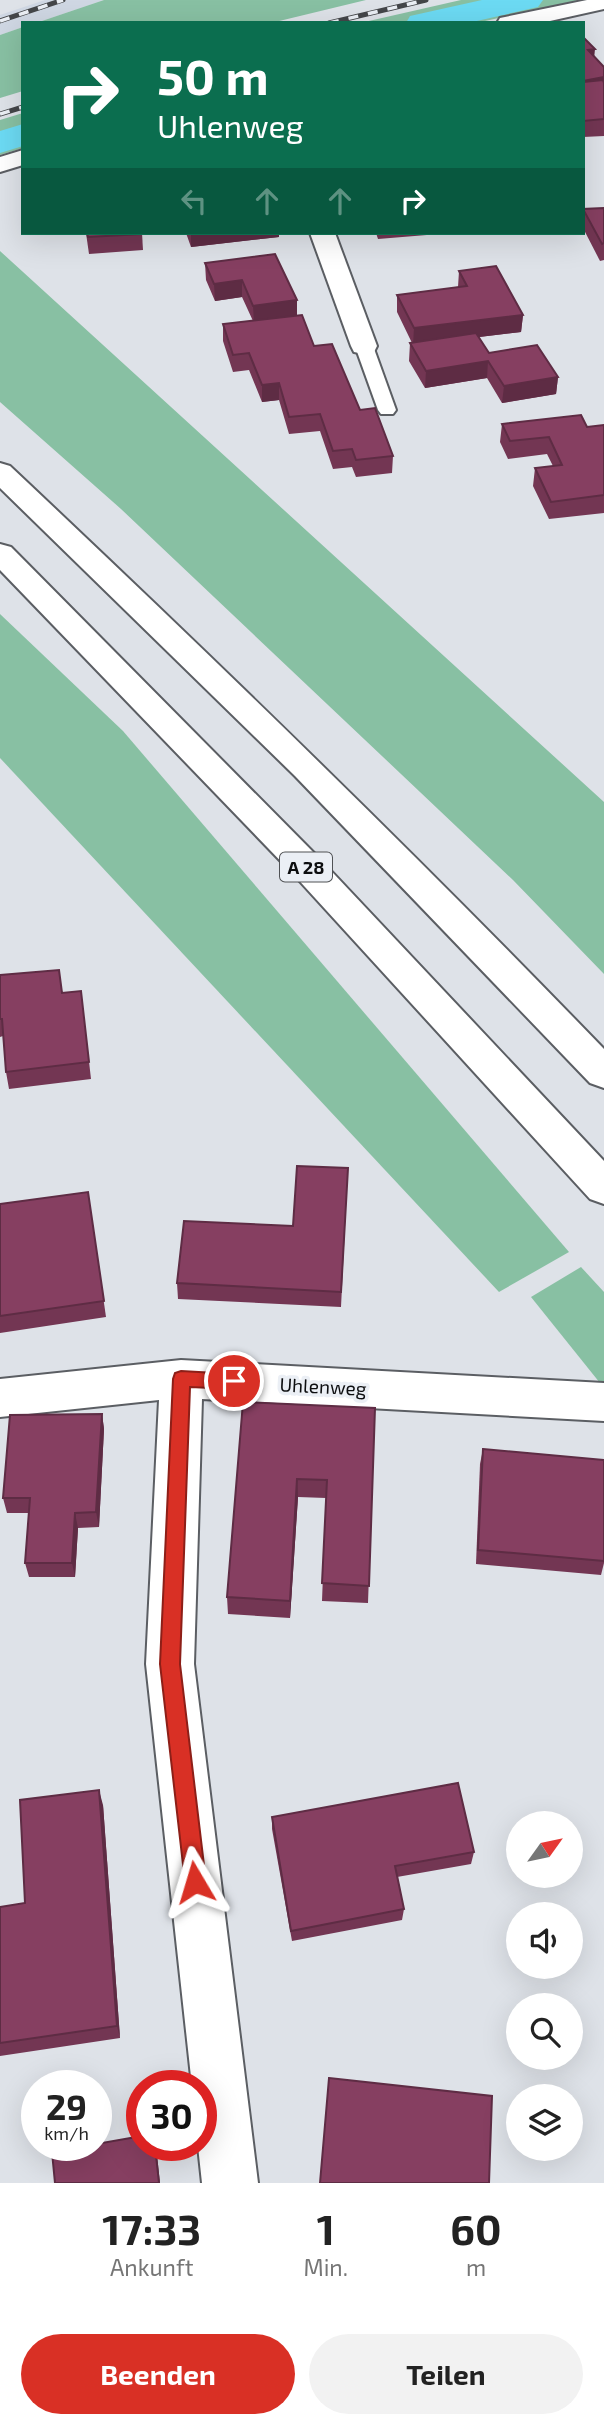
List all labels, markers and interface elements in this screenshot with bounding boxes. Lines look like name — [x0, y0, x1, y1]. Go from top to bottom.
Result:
text: 50 m — [157, 46, 269, 105]
icon: right — [42, 49, 133, 140]
text: Uhlenweg — [157, 106, 304, 144]
icon: left — [175, 182, 213, 220]
icon: ahead — [248, 182, 286, 220]
icon: ahead — [321, 182, 359, 220]
icon: right — [394, 182, 432, 220]
road number: A 28 — [280, 852, 332, 882]
pin — [204, 1351, 264, 1411]
icon: arrive — [215, 1362, 253, 1400]
street label: Uhlenweg — [279, 1372, 367, 1400]
north arrow — [506, 1811, 583, 1888]
map controls — [506, 1811, 583, 2161]
position arrow — [158, 1845, 232, 1919]
button: sound — [506, 1902, 583, 1979]
button: search — [506, 1993, 583, 2070]
speed limit sign: 30 — [126, 2070, 217, 2161]
button: layers — [506, 2084, 583, 2161]
text: 29 — [46, 2085, 87, 2127]
text: km/h — [44, 2122, 89, 2144]
text: 17:33 — [102, 2203, 201, 2253]
text: 1 — [317, 2203, 335, 2253]
text: 60 — [450, 2203, 502, 2253]
text: Ankunft — [110, 2253, 193, 2281]
text: Min. — [303, 2253, 348, 2281]
text: m — [466, 2253, 486, 2281]
button: Beenden — [21, 2334, 295, 2414]
button: Teilen — [309, 2334, 583, 2414]

